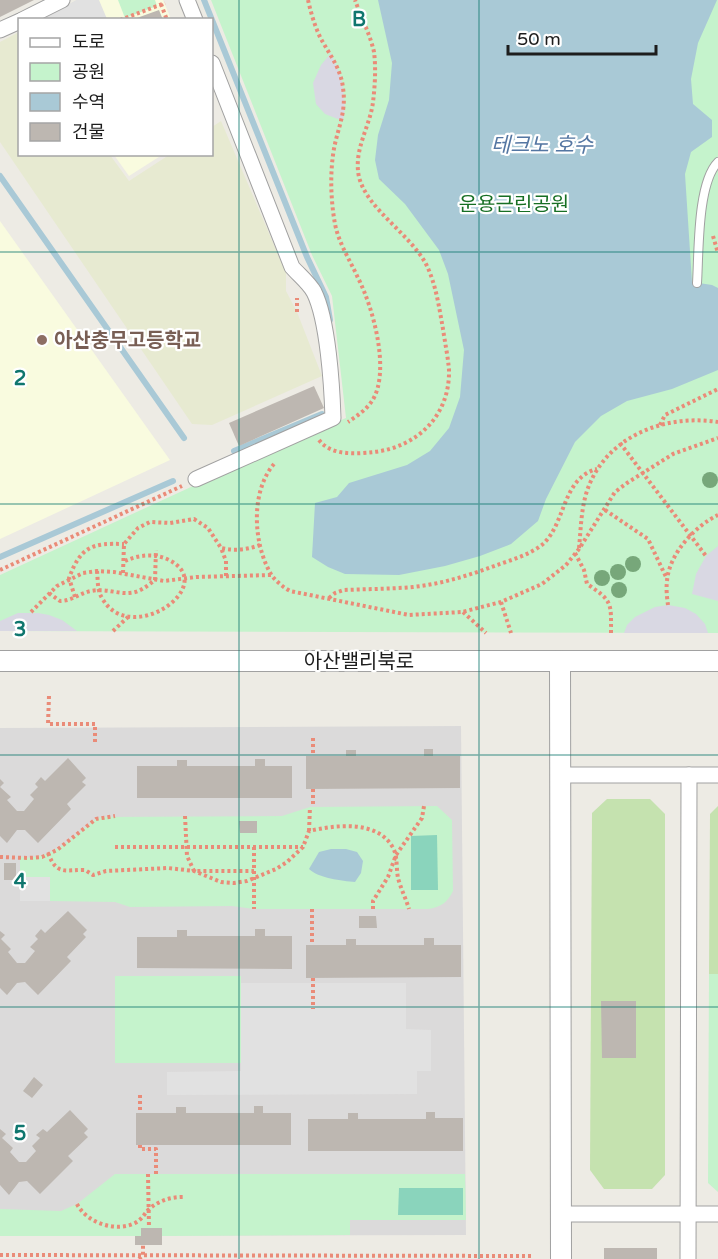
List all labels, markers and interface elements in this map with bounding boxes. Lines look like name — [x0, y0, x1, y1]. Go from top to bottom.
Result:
text: B — [352, 8, 366, 32]
legend — [18, 18, 213, 156]
scale bar — [508, 18, 656, 56]
text: 50 m — [517, 28, 561, 50]
text: 도로 — [72, 31, 105, 53]
text: 공원 — [72, 61, 105, 83]
text: 수역 — [72, 91, 105, 113]
text: 건물 — [72, 121, 105, 143]
water label: 테크노 호수 — [491, 133, 594, 158]
park label: 운용근린공원 — [459, 193, 569, 217]
place label: 아산충무고등학교 — [54, 329, 201, 353]
marker: 아산충무고등학교 — [35, 333, 49, 347]
text: 2 — [14, 367, 26, 391]
text: 3 — [14, 618, 26, 642]
street label: 아산밸리북로 — [304, 650, 414, 674]
text: 4 — [14, 870, 27, 894]
text: 5 — [14, 1122, 26, 1146]

